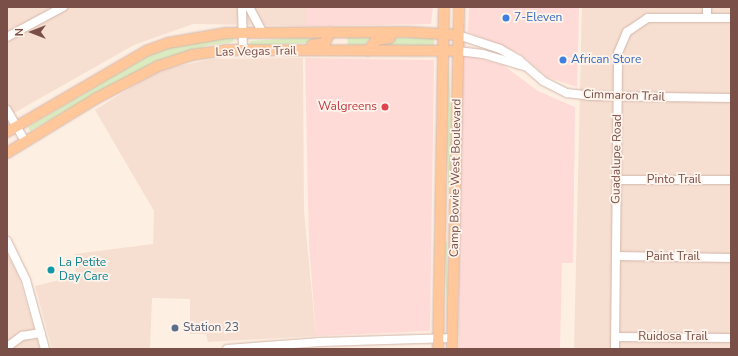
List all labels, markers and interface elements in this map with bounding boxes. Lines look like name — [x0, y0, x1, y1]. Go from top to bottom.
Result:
place label: 7-Eleven — [514, 11, 562, 25]
north arrow — [12, 12, 52, 52]
marker: 7-Eleven — [501, 13, 511, 23]
text: N — [12, 28, 27, 36]
street label: Las Vegas Trail — [215, 44, 297, 60]
place label: African Store — [571, 53, 641, 67]
marker: African Store — [558, 55, 568, 65]
street label: Cimmaron Trail — [583, 87, 665, 105]
street label: Camp Bowie West Boulevard — [447, 99, 465, 257]
place label: Walgreens — [318, 100, 377, 114]
marker: Walgreens — [380, 102, 390, 112]
street label: Guadalupe Road — [609, 114, 625, 204]
street label: Pinto Trail — [647, 173, 701, 187]
street label: Paint Trail — [646, 250, 700, 264]
place label: La Petite Day Care — [59, 256, 108, 284]
marker: La Petite Day Care — [46, 265, 56, 275]
place label: Station 23 — [183, 321, 239, 335]
marker: Station 23 — [170, 323, 180, 333]
street label: Ruidosa Trail — [638, 330, 708, 344]

